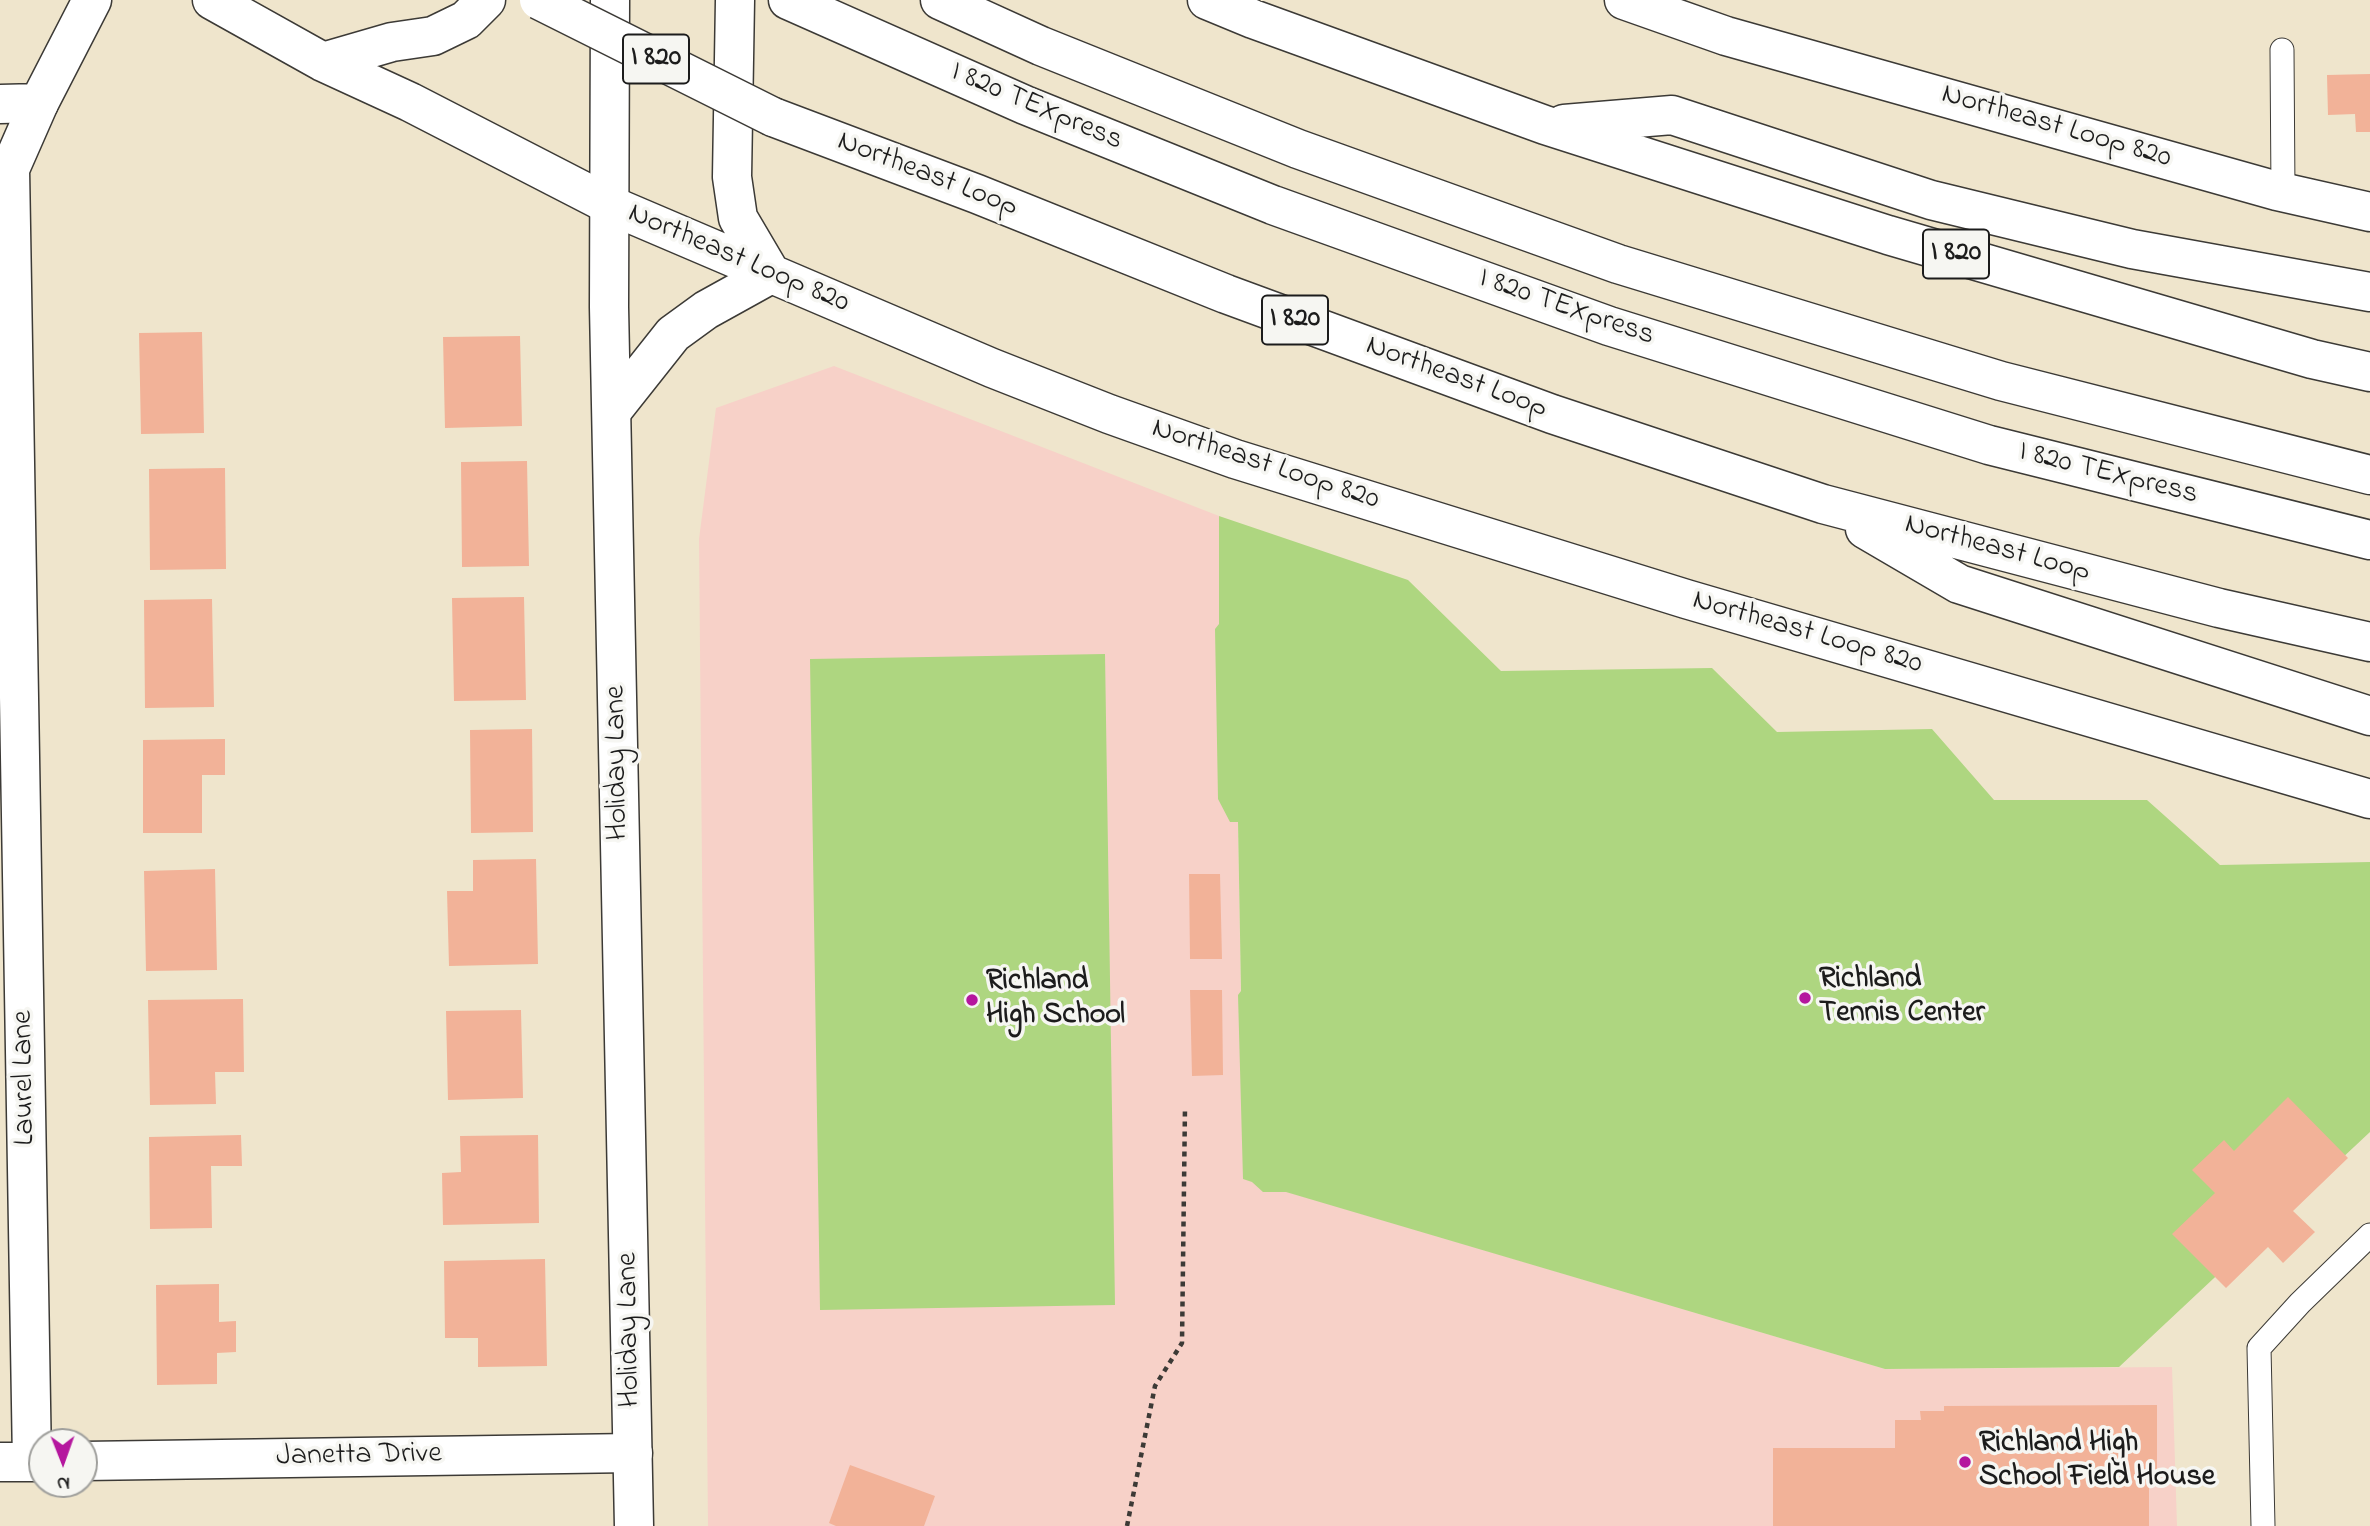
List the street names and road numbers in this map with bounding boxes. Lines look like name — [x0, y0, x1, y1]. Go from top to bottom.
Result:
road number: I 820 — [623, 34, 689, 84]
street label: I 820 TEXpress — [945, 56, 1127, 160]
street label: Northeast Loop 820 — [1937, 78, 2175, 178]
street label: Northeast Loop — [832, 125, 1022, 227]
street label: Northeast Loop 820 — [622, 197, 854, 323]
road number: I 820 — [1923, 230, 1989, 278]
street label: I 820 TEXpress — [1473, 262, 1659, 356]
road number: I 820 — [1262, 296, 1328, 344]
street label: Northeast Loop — [1360, 329, 1552, 429]
street label: Northeast Loop 820 — [1147, 412, 1383, 520]
street label: I 820 TEXpress — [2015, 435, 2201, 515]
street label: Northeast Loop — [1900, 508, 2094, 592]
street label: Northeast Loop 820 — [1688, 584, 1926, 684]
street label: Holiday Lane — [600, 685, 638, 841]
street label: Laurel Lane — [7, 1010, 45, 1146]
street label: Holiday Lane — [612, 1252, 650, 1408]
street label: Janetta Drive — [276, 1438, 442, 1476]

